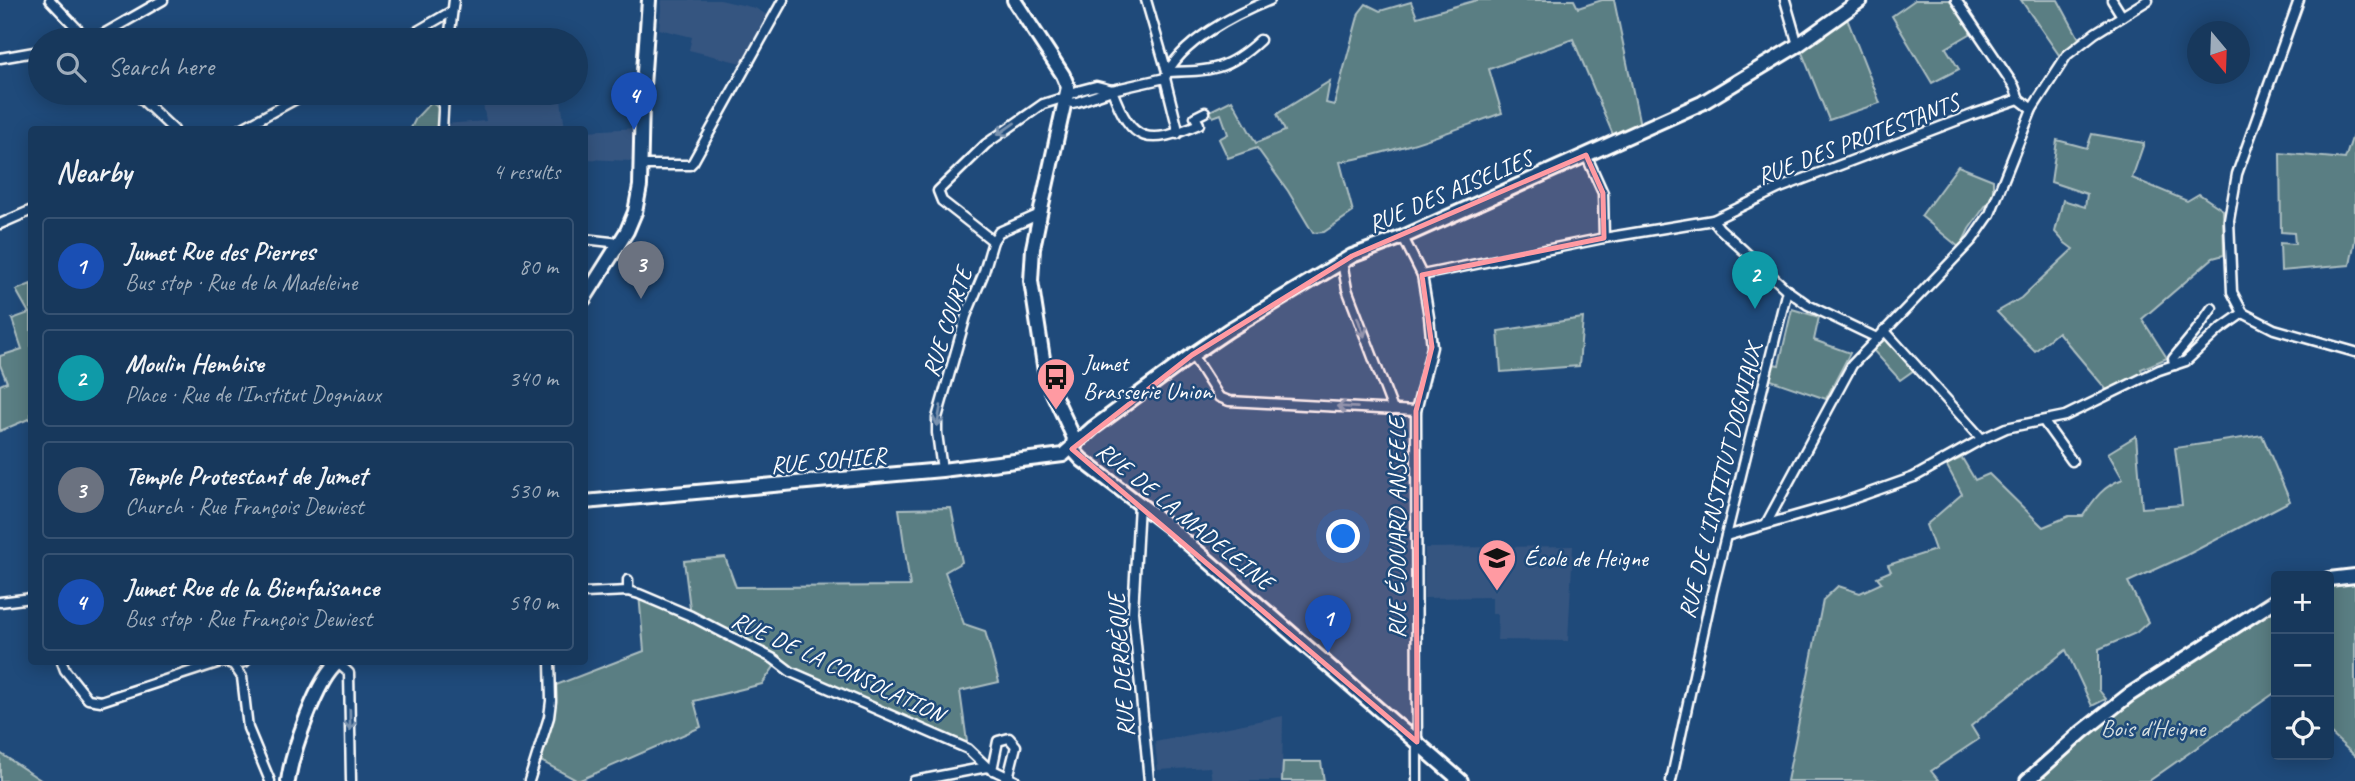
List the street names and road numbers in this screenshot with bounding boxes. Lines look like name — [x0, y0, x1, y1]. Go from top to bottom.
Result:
street label: RUE DES PROTESTANTS — [1753, 85, 1966, 191]
street label: RUE DES AISELIES — [1363, 142, 1540, 239]
street label: RUE COURTE — [915, 261, 980, 380]
street label: RUE DE L'INSTITUT DOGNIAUX — [1671, 337, 1769, 621]
street label: RUE ÉDOUARD ANSEELE — [1382, 414, 1412, 638]
street label: RUE DE LA MADELEINE — [1090, 435, 1282, 598]
street label: RUE SOHIER — [769, 440, 890, 480]
street label: RUE DERBÈQUE — [1101, 589, 1141, 738]
street label: RUE DE LA CONSOLATION — [727, 605, 952, 731]

